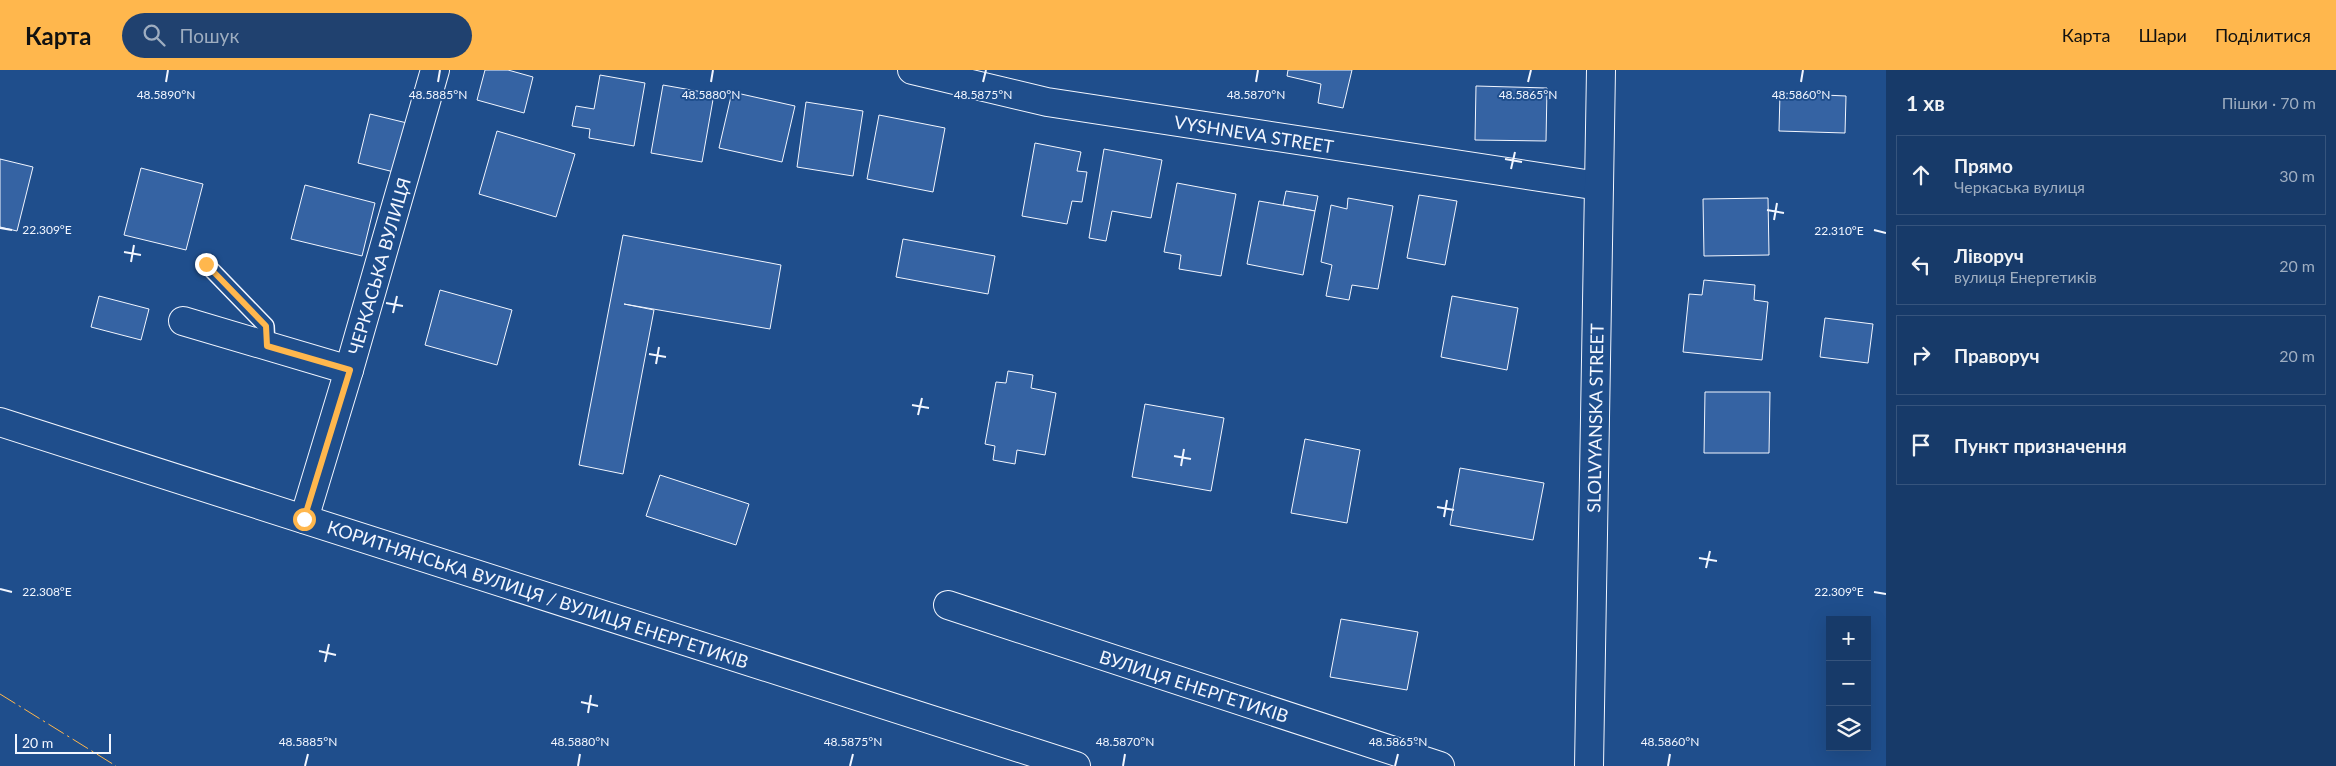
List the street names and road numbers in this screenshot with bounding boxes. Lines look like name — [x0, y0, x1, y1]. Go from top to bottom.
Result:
street label: VYSHNEVA STREET — [1173, 111, 1336, 158]
street label: ЧЕРКАСЬКА ВУЛИЦЯ — [343, 175, 415, 357]
street label: SLOLVYANSKA STREET — [1582, 323, 1608, 513]
street label: КОРИТНЯНСЬКА ВУЛИЦЯ / ВУЛИЦЯ ЕНЕРГЕТИКІВ — [325, 515, 751, 673]
street label: ВУЛИЦЯ ЕНЕРГЕТИКІВ — [1097, 645, 1291, 727]

